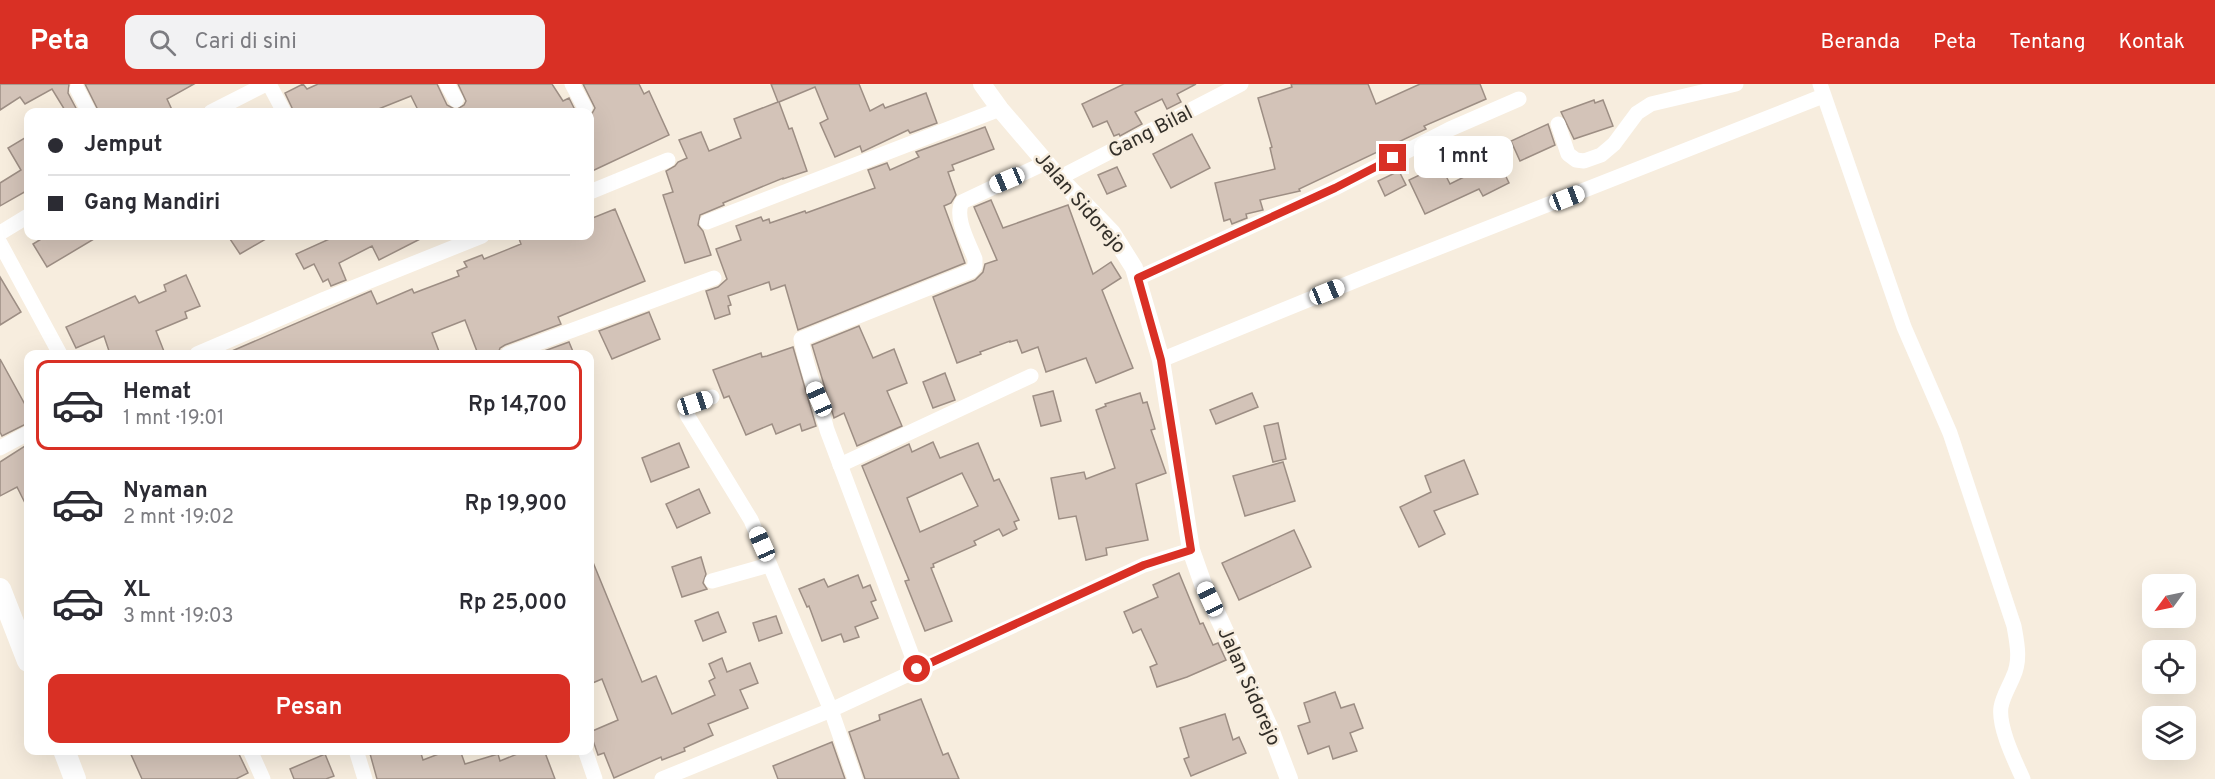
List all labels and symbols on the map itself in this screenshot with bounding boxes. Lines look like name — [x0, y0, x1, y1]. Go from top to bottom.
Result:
street label: Gang Bilal — [1104, 100, 1197, 165]
callout: 1 mnt — [1414, 137, 1513, 179]
route end — [1379, 144, 1406, 171]
street label: Jalan Sidorejo — [1028, 147, 1131, 260]
car — [987, 165, 1027, 195]
car — [1547, 183, 1587, 213]
car — [1307, 277, 1347, 307]
car — [803, 379, 835, 419]
car — [675, 389, 715, 417]
car — [746, 524, 778, 564]
north arrow — [2142, 574, 2196, 628]
car — [1194, 579, 1226, 619]
street label: Jalan Sidorejo — [1210, 623, 1286, 750]
route start — [903, 655, 930, 682]

